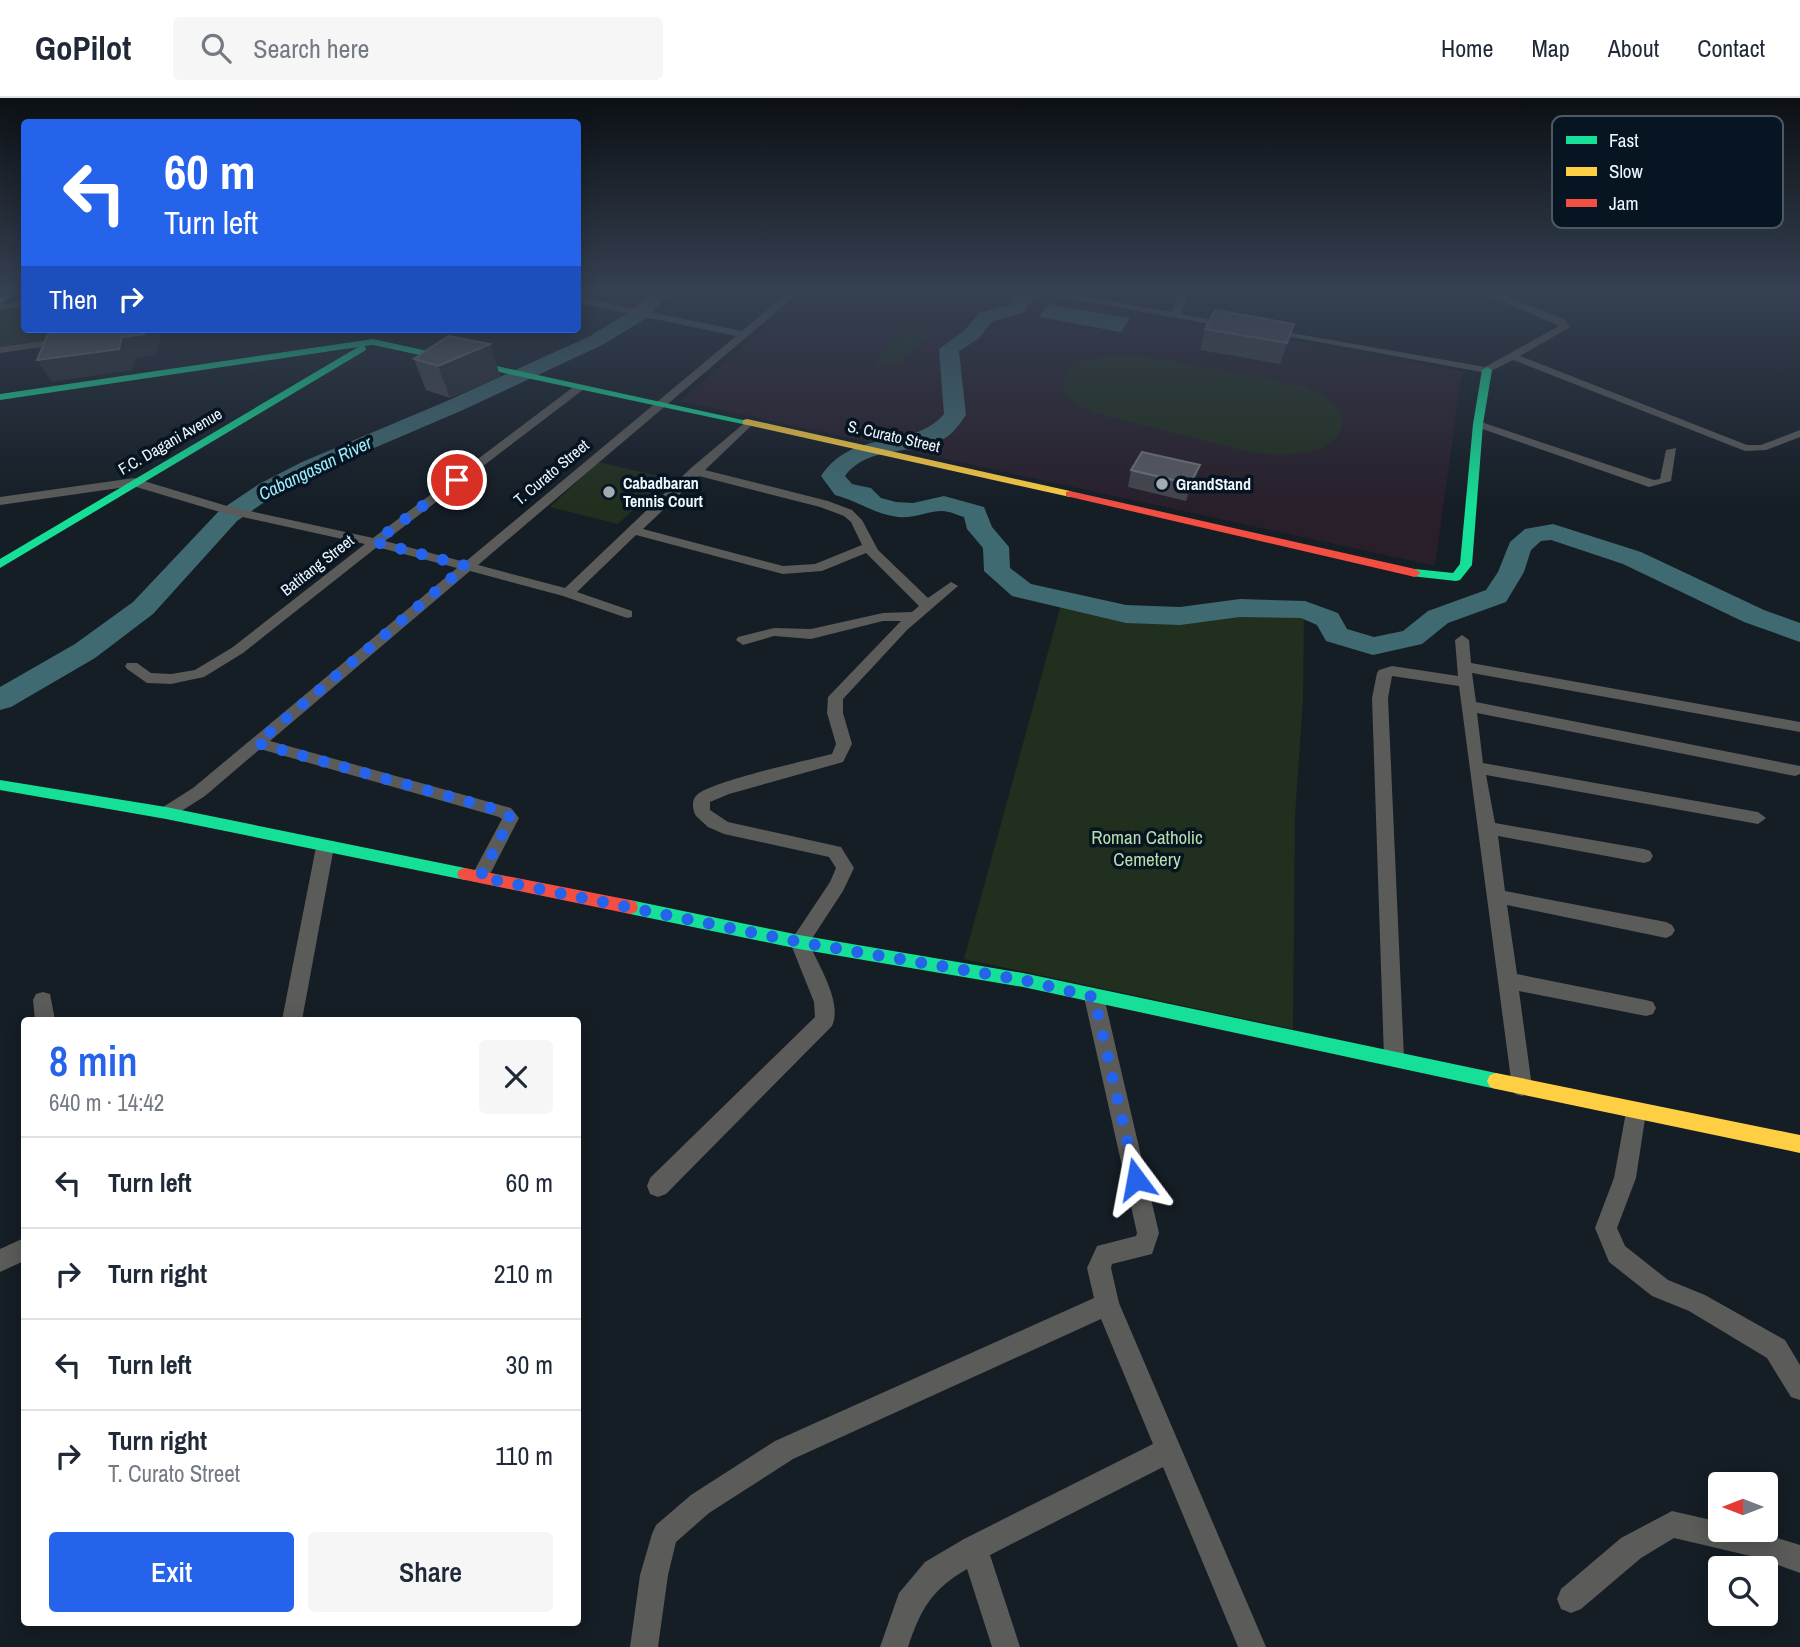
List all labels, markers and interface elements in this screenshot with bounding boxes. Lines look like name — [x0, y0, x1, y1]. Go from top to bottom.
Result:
search box — [173, 17, 663, 80]
text: GoPilot — [35, 26, 131, 70]
icon: search — [197, 29, 235, 67]
text: Search here — [253, 31, 369, 66]
text: Home — [1441, 32, 1493, 64]
text: Map — [1531, 32, 1570, 64]
text: About — [1608, 32, 1659, 64]
text: Contact — [1697, 32, 1765, 64]
legend — [1552, 116, 1783, 228]
text: Fast — [1609, 127, 1639, 153]
text: 60 m — [164, 138, 256, 204]
icon: left — [49, 147, 140, 238]
text: Slow — [1609, 158, 1644, 184]
text: Jam — [1609, 190, 1638, 216]
text: Turn left — [164, 201, 258, 244]
icon: right — [112, 280, 150, 318]
text: Then — [49, 282, 98, 317]
street label: F.C. Dagani Avenue — [114, 402, 226, 480]
street label: S. Curato Street — [846, 415, 943, 457]
water label: Cabangasan River — [254, 429, 377, 506]
street label: T. Curato Street — [509, 434, 594, 510]
pin — [427, 450, 487, 510]
icon: arrive — [438, 461, 476, 499]
place label: Cabadbaran Tennis Court — [623, 472, 704, 512]
place label: GrandStand — [1176, 473, 1251, 495]
marker: GrandStand — [1154, 476, 1170, 492]
marker: Cabadbaran Tennis Court — [601, 484, 617, 500]
street label: Batitang Street — [276, 529, 359, 601]
park label: Roman Catholic Cemetery — [1091, 824, 1203, 872]
text: 8 min — [49, 1033, 138, 1089]
button: close — [479, 1040, 553, 1114]
text: 640 m · 14:42 — [49, 1087, 164, 1118]
position arrow — [1099, 1142, 1173, 1216]
icon: left — [49, 1164, 87, 1202]
text: Turn left — [108, 1165, 192, 1200]
text: 60 m — [506, 1165, 553, 1200]
icon: right — [49, 1255, 87, 1293]
text: Turn right — [108, 1256, 207, 1291]
text: 210 m — [494, 1256, 553, 1291]
icon: left — [49, 1346, 87, 1384]
text: Turn left — [108, 1347, 192, 1382]
text: 30 m — [506, 1347, 553, 1382]
text: Turn right — [108, 1423, 207, 1458]
icon: right — [49, 1437, 87, 1475]
text: 110 m — [495, 1438, 553, 1473]
text: T. Curato Street — [108, 1458, 240, 1489]
north arrow — [1708, 1472, 1778, 1542]
map controls — [1708, 1472, 1778, 1626]
button: Exit — [49, 1532, 294, 1612]
button: Share — [308, 1532, 553, 1612]
button: search — [1708, 1556, 1778, 1626]

